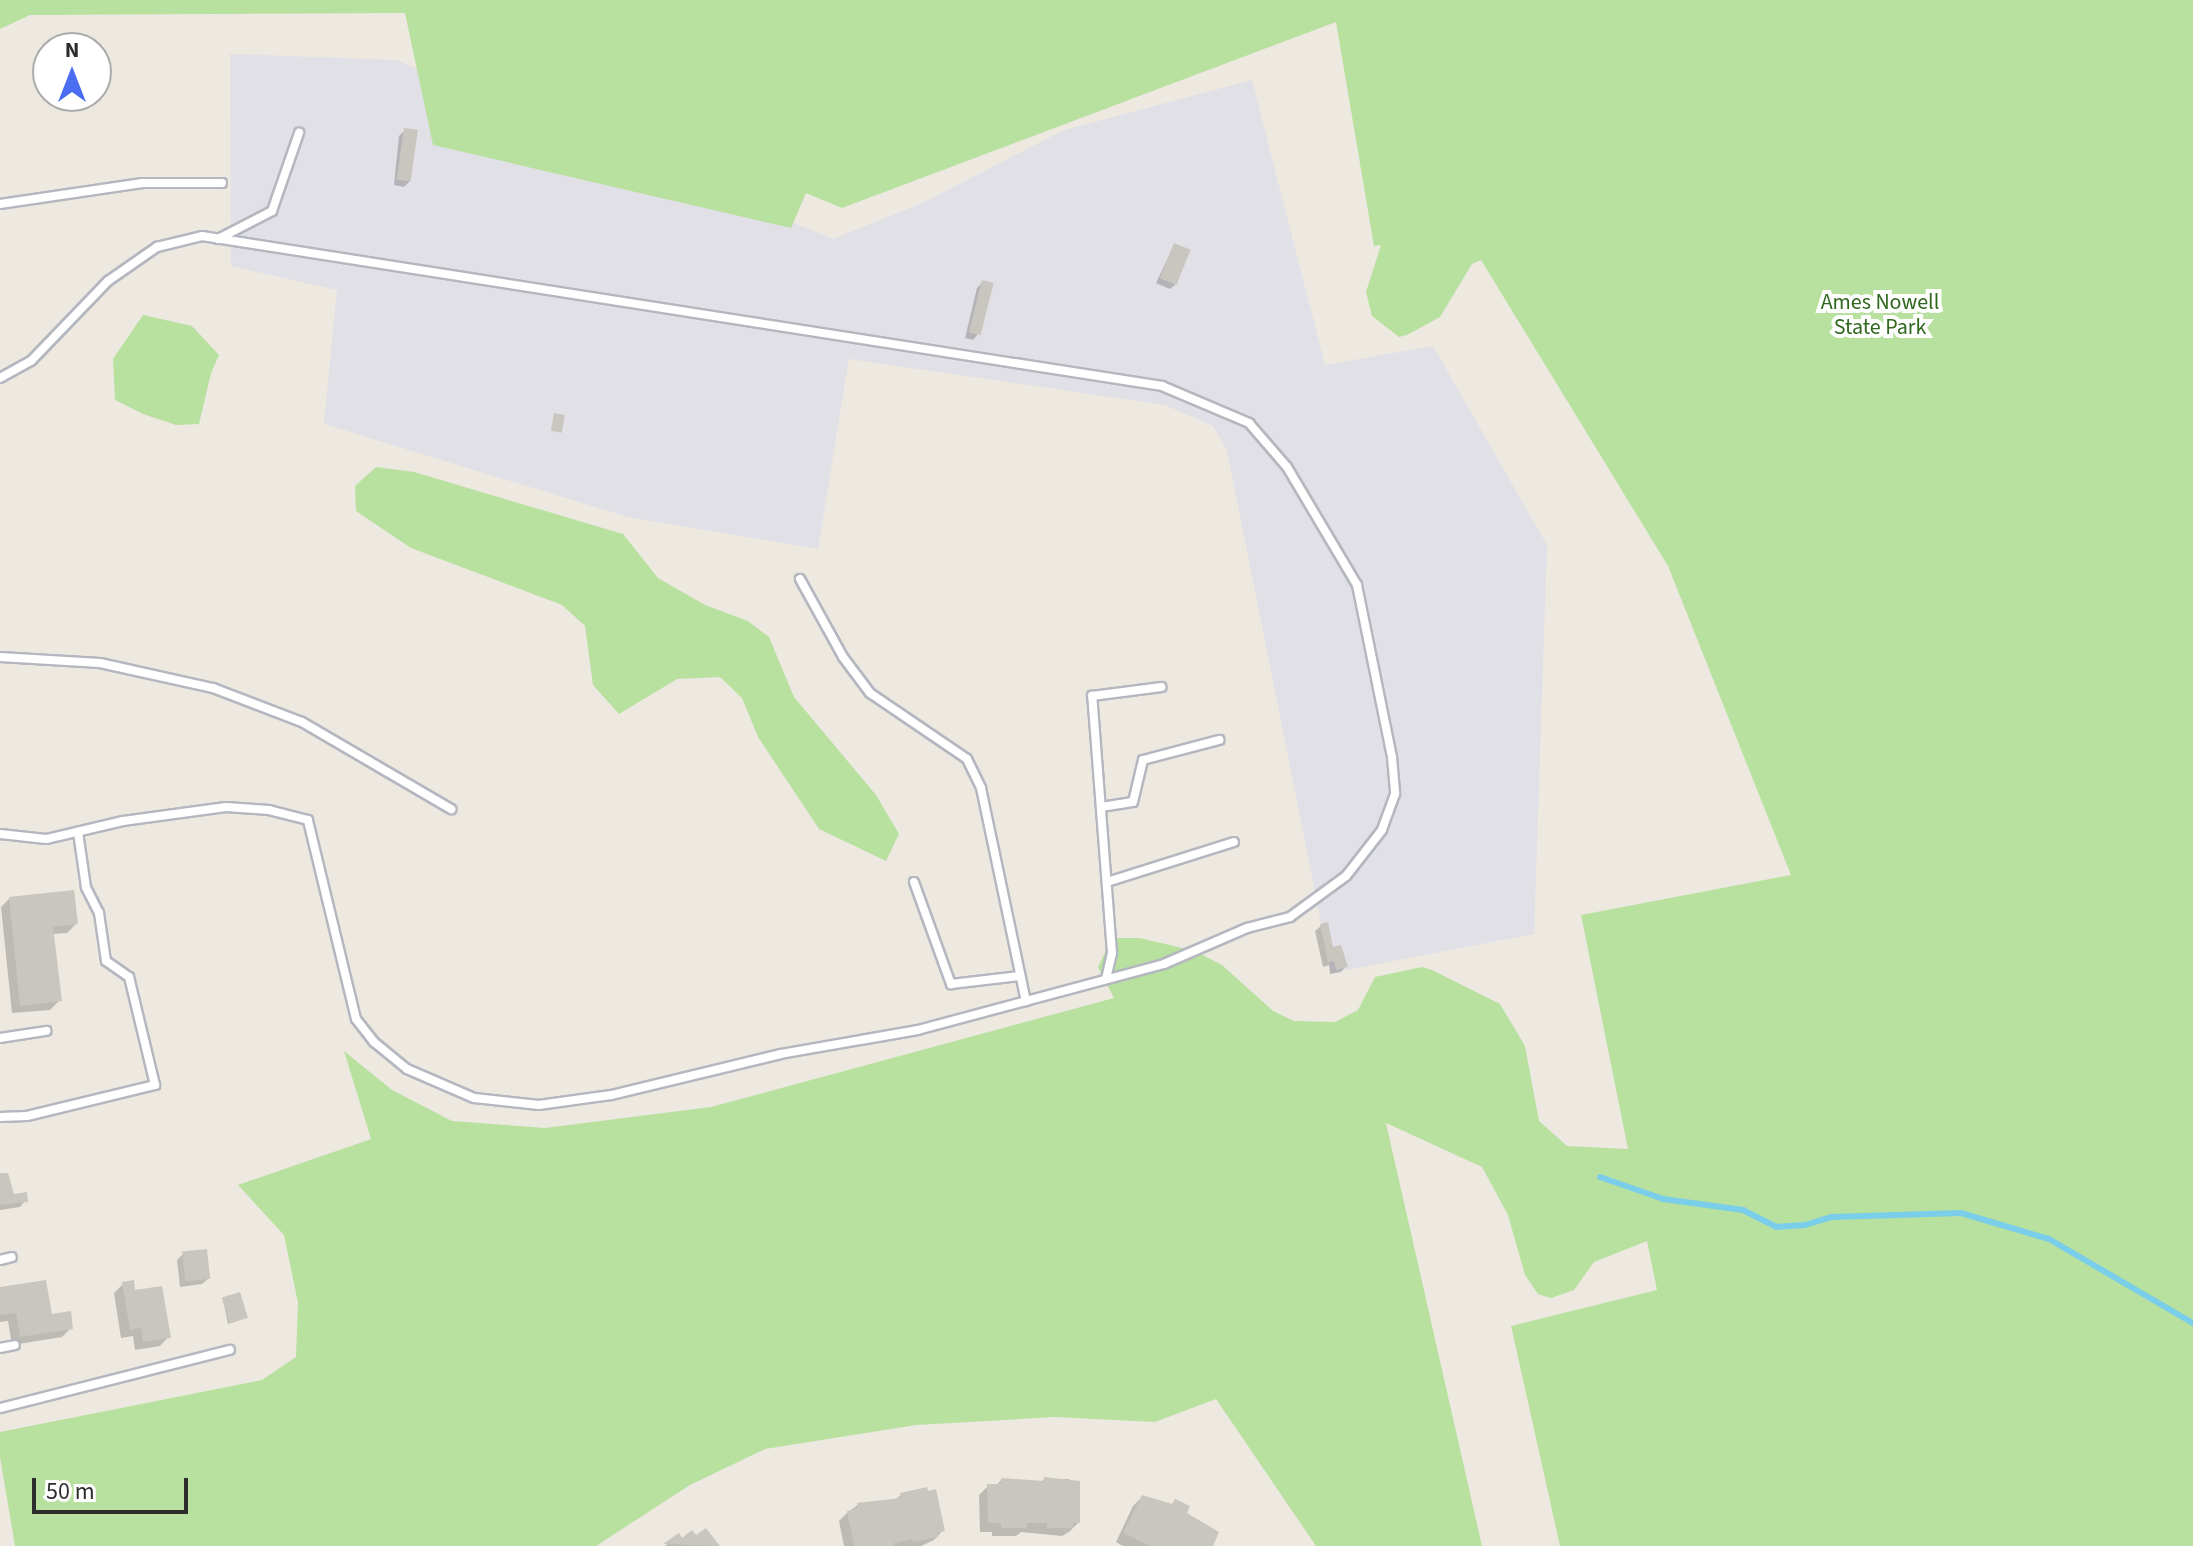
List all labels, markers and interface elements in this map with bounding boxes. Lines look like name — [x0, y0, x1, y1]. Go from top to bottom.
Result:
north arrow — [32, 32, 112, 112]
text: N — [65, 34, 79, 66]
park label: Ames Nowell State Park — [1821, 289, 1939, 340]
scale bar — [36, 1462, 192, 1512]
text: 50 m — [46, 1474, 95, 1509]

